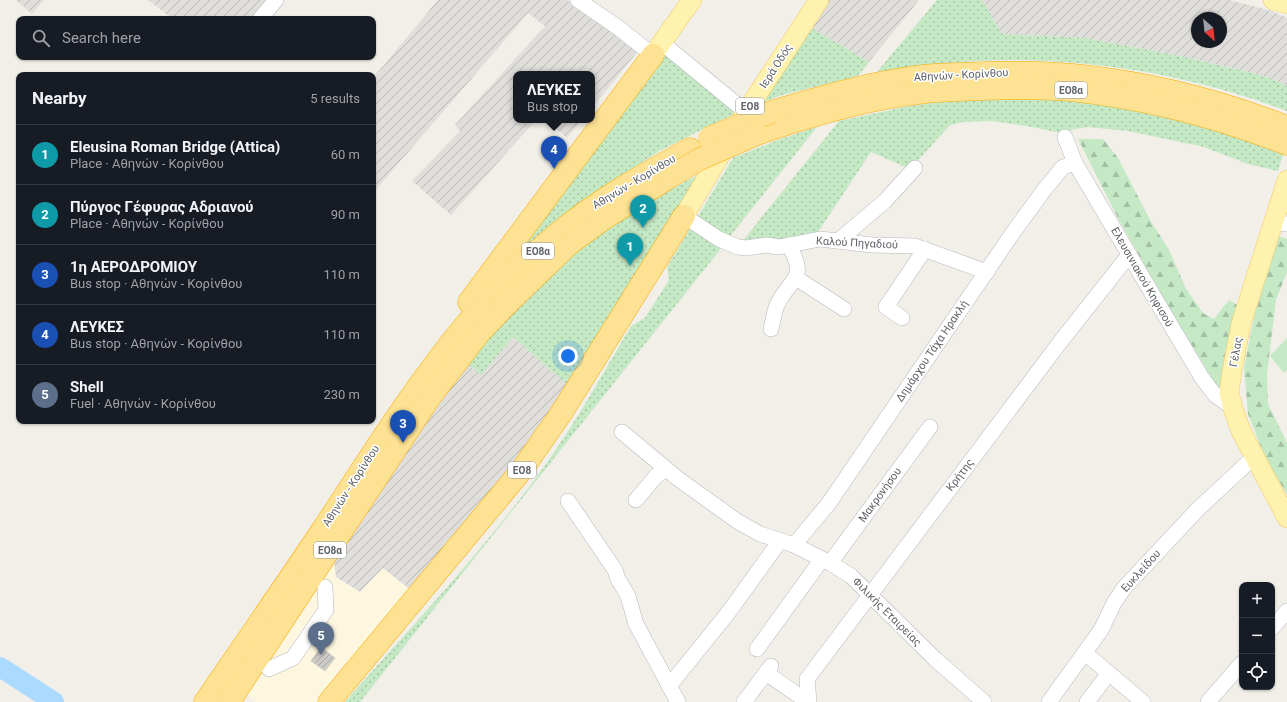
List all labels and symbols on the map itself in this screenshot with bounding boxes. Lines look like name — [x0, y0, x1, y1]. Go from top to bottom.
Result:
north arrow — [1191, 12, 1227, 48]
street label: Ιερά Οδός — [757, 41, 795, 91]
street label: Αθηνών - Κορίνθου — [913, 66, 1009, 84]
road number: ΕΟ8α — [1055, 82, 1087, 98]
road number: ΕΟ8 — [736, 98, 764, 114]
pin: 4 — [541, 136, 567, 169]
street label: Αθηνών - Κορίνθου — [590, 152, 678, 212]
pin: 2 — [630, 195, 656, 228]
street label: Ελευσινιακού Κηφισού — [1108, 225, 1176, 329]
pin: 1 — [617, 233, 643, 266]
street label: Καλού Πηγαδιού — [816, 234, 898, 252]
road number: ΕΟ8α — [522, 243, 554, 259]
street label: Δημάρχου Τάχα Ηρακλή — [893, 298, 971, 404]
street label: Γέλας — [1227, 336, 1245, 368]
your location — [558, 346, 578, 366]
pin: 3 — [390, 410, 416, 443]
street label: Αθηνών - Κορίνθου — [320, 443, 382, 529]
street label: Κρήτης — [944, 456, 976, 494]
road number: ΕΟ8 — [508, 462, 536, 478]
street label: Μακρονήσου — [856, 465, 904, 525]
road number: ΕΟ8α — [314, 542, 346, 558]
street label: Ευκλείδου — [1119, 547, 1163, 595]
street label: Φιλικής Εταιρείας — [850, 575, 924, 649]
pin: 5 — [308, 622, 334, 655]

